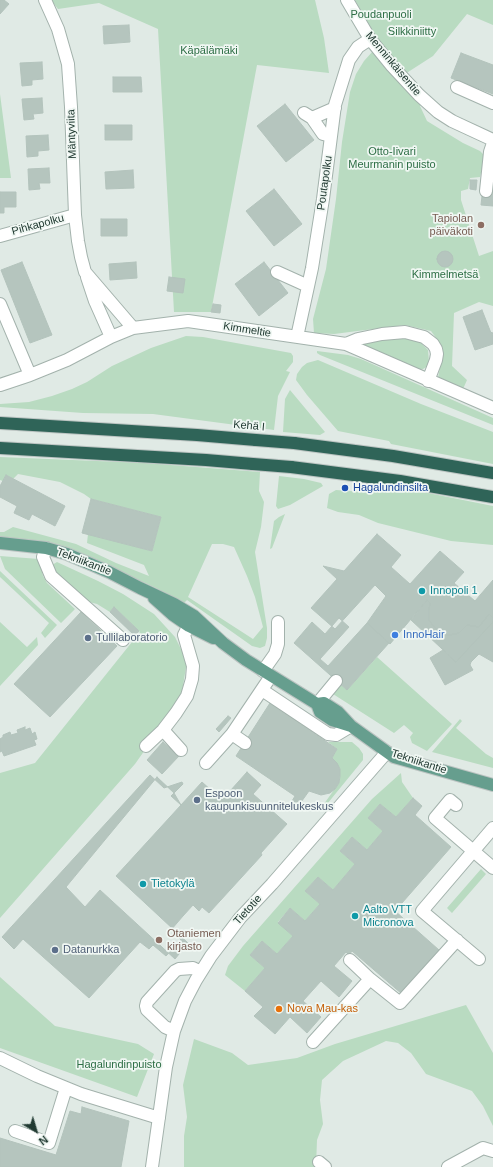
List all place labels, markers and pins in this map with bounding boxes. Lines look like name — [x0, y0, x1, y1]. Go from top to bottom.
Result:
place label: Tapiolan päiväkoti — [430, 212, 473, 238]
marker: Tapiolan päiväkoti — [476, 220, 486, 230]
place label: Hagalundinsilta — [353, 481, 428, 495]
marker: Hagalundinsilta — [340, 483, 350, 493]
place label: Innopoli 1 — [430, 584, 478, 598]
marker: Innopoli 1 — [417, 586, 427, 596]
place label: InnoHair — [403, 628, 445, 642]
marker: InnoHair — [390, 630, 400, 640]
place label: Tullilaboratorio — [96, 631, 168, 645]
marker: Tullilaboratorio — [83, 633, 93, 643]
place label: Espoon kaupunkisuunnitelukeskus — [205, 787, 333, 813]
marker: Espoon kaupunkisuunnitelukeskus — [192, 795, 202, 805]
place label: Tietokylä — [151, 877, 195, 891]
marker: Tietokylä — [138, 879, 148, 889]
place label: Aalto VTT Micronova — [363, 903, 414, 929]
marker: Aalto VTT Micronova — [350, 911, 360, 921]
place label: Otaniemen kirjasto — [167, 927, 221, 953]
marker: Otaniemen kirjasto — [154, 935, 164, 945]
place label: Datanurkka — [63, 943, 119, 957]
marker: Datanurkka — [50, 945, 60, 955]
place label: Nova Mau-kas — [287, 1002, 358, 1016]
marker: Nova Mau-kas — [274, 1004, 284, 1014]

